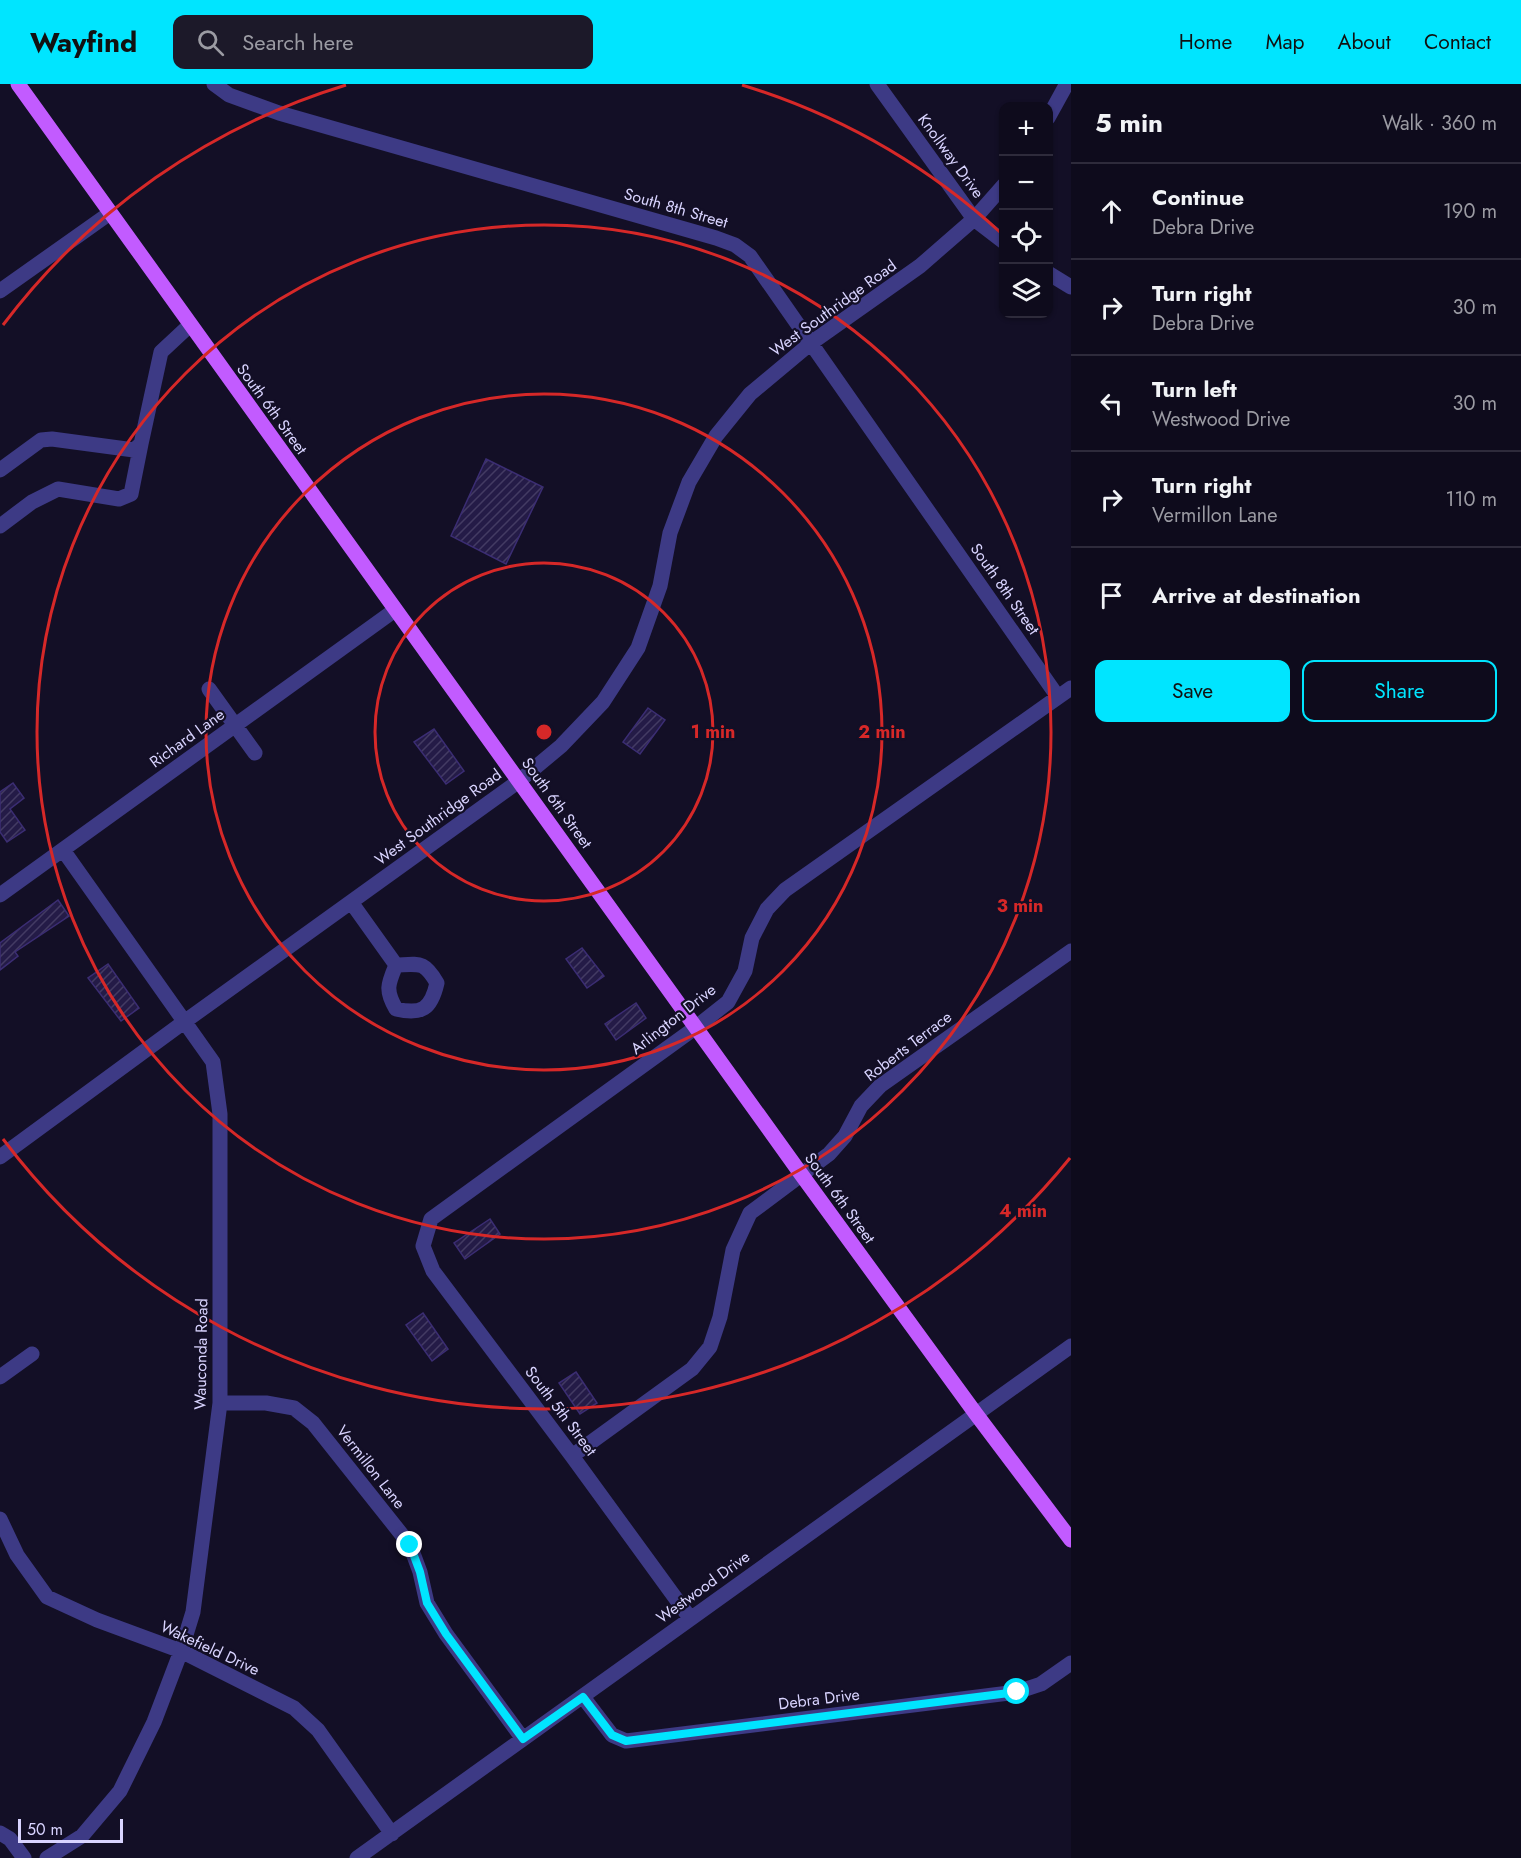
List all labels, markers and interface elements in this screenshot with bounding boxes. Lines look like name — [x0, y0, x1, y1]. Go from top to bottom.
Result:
search box — [173, 15, 593, 69]
text: Wayfind — [30, 22, 137, 63]
icon: search — [194, 26, 227, 59]
text: Search here — [242, 26, 354, 58]
text: Home — [1179, 27, 1232, 57]
text: Map — [1265, 27, 1305, 57]
text: About — [1338, 27, 1391, 57]
text: Contact — [1424, 27, 1491, 57]
map controls — [999, 102, 1053, 318]
button: + — [999, 102, 1053, 156]
text: 5 min — [1095, 104, 1163, 142]
street label: Knollway Drive — [912, 109, 990, 203]
text: Walk · 360 m — [1382, 109, 1497, 138]
button: − — [999, 156, 1053, 210]
text: Continue — [1152, 181, 1244, 213]
street label: South 8th Street — [621, 182, 731, 234]
icon: ahead — [1095, 195, 1128, 228]
text: 190 m — [1443, 197, 1497, 226]
button: locate — [999, 210, 1053, 264]
text: Debra Drive — [1152, 213, 1254, 242]
street label: West Southridge Road — [765, 254, 901, 362]
button: layers — [999, 264, 1053, 318]
text: Turn right — [1152, 277, 1252, 309]
icon: right — [1095, 291, 1128, 324]
text: 30 m — [1452, 293, 1497, 322]
text: Debra Drive — [1152, 309, 1254, 338]
street label: South 6th Street — [231, 359, 313, 459]
text: Turn left — [1152, 373, 1237, 405]
icon: left — [1095, 387, 1128, 420]
text: 30 m — [1452, 389, 1497, 418]
text: Westwood Drive — [1152, 405, 1290, 434]
text: Turn right — [1152, 469, 1252, 501]
icon: right — [1095, 483, 1128, 516]
text: 110 m — [1445, 485, 1497, 514]
text: Vermillon Lane — [1152, 501, 1278, 530]
street label: South 8th Street — [965, 539, 1045, 640]
icon: arrive — [1095, 579, 1128, 612]
text: Arrive at destination — [1152, 579, 1361, 611]
button: Save — [1095, 660, 1290, 722]
button: Share — [1302, 660, 1497, 722]
street label: Richard Lane — [145, 703, 229, 773]
text: 1 min — [691, 719, 735, 745]
text: 2 min — [858, 719, 906, 745]
centre of rings — [534, 722, 554, 742]
street label: South 6th Street — [516, 753, 598, 853]
street label: West Southridge Road — [370, 763, 506, 871]
text: 3 min — [997, 893, 1043, 919]
street label: Arlington Drive — [625, 978, 721, 1060]
street label: Roberts Terrace — [859, 1005, 957, 1087]
street label: South 6th Street — [799, 1148, 881, 1248]
text: 4 min — [999, 1198, 1047, 1224]
street label: Wauconda Road — [189, 1298, 213, 1410]
street label: South 5th Street — [520, 1361, 603, 1461]
street label: Vermillon Lane — [331, 1420, 411, 1514]
route end — [396, 1531, 422, 1557]
street label: Westwood Drive — [651, 1545, 755, 1629]
street label: Wakefield Drive — [157, 1615, 263, 1681]
route start — [1003, 1678, 1029, 1704]
street label: Debra Drive — [777, 1683, 861, 1715]
scale bar — [18, 1816, 123, 1844]
text: 50 m — [27, 1818, 63, 1841]

